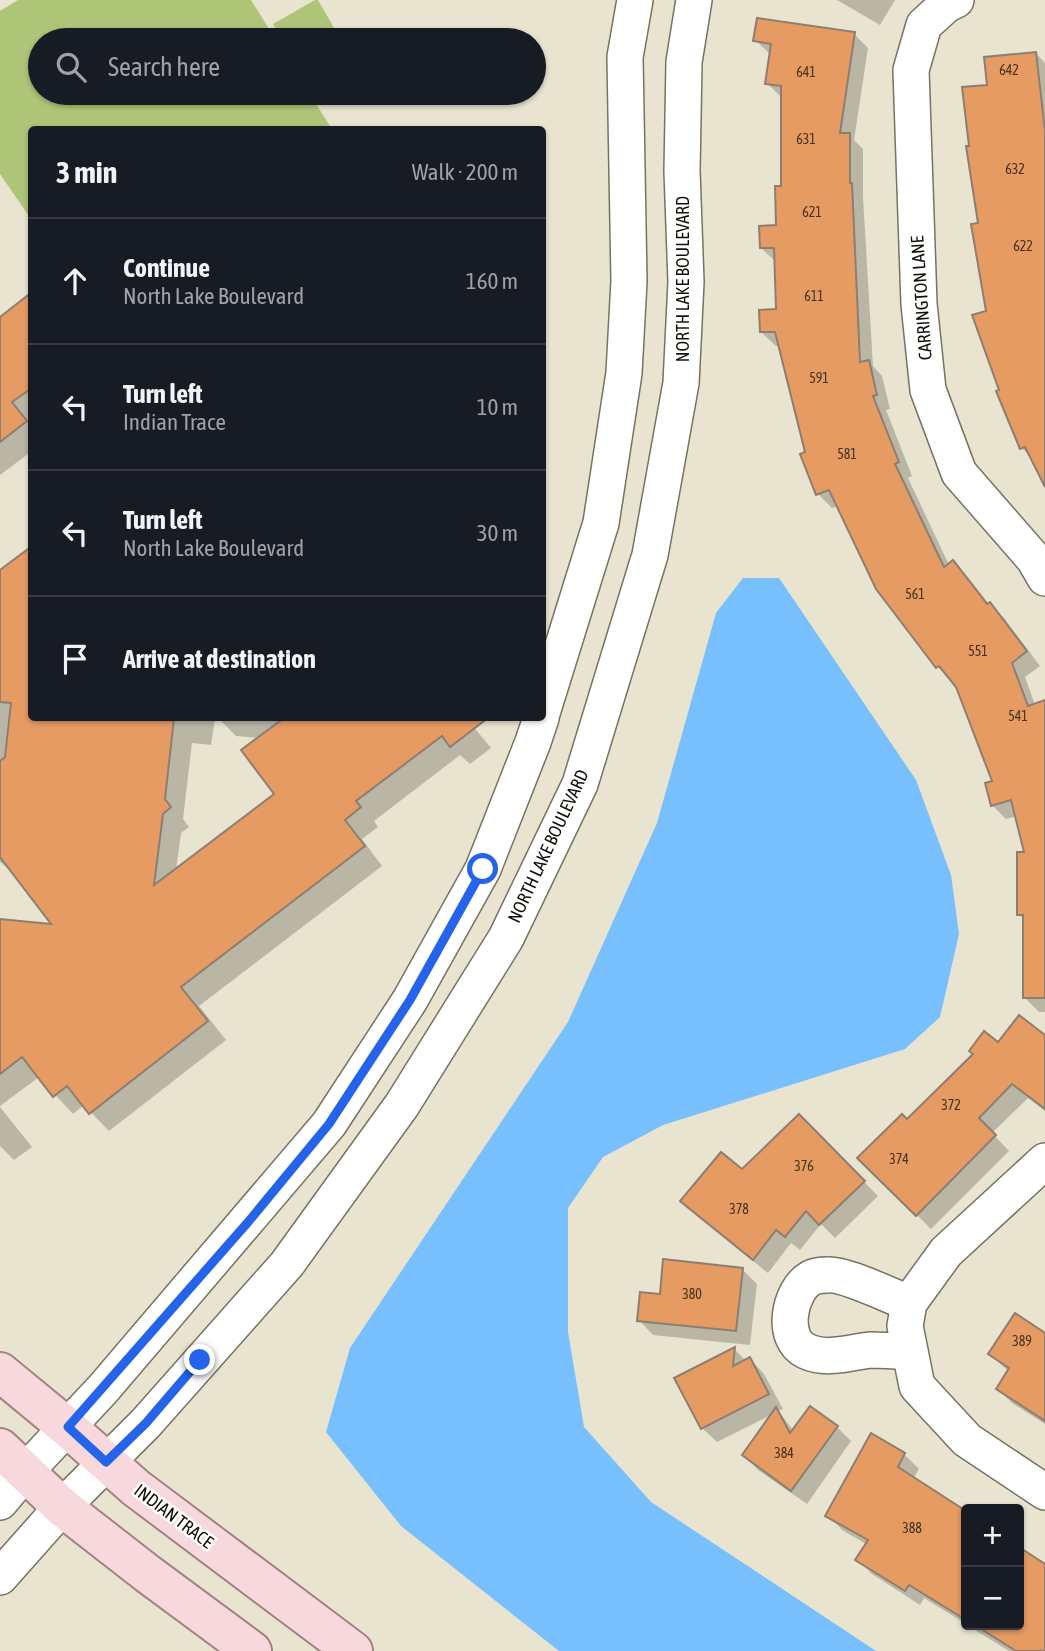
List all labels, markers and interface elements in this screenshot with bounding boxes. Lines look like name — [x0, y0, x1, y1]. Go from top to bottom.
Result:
search box — [28, 28, 546, 105]
icon: search — [52, 48, 90, 86]
text: Search here — [108, 52, 220, 82]
house number: 642 — [999, 62, 1019, 78]
house number: 641 — [796, 64, 816, 80]
house number: 631 — [796, 131, 816, 147]
text: 3 min — [56, 155, 117, 189]
text: Walk · 200 m — [412, 159, 518, 185]
house number: 632 — [1005, 161, 1025, 177]
street label: NORTH LAKE BOULEVARD — [672, 196, 693, 362]
house number: 621 — [802, 204, 822, 220]
street label: CARRINGTON LANE — [906, 235, 936, 361]
house number: 622 — [1013, 238, 1033, 254]
text: Continue — [123, 253, 210, 283]
icon: ahead — [56, 262, 94, 300]
text: 160 m — [466, 268, 518, 294]
text: North Lake Boulevard — [123, 283, 304, 309]
house number: 611 — [804, 288, 824, 304]
house number: 591 — [809, 370, 829, 386]
text: Turn left — [123, 379, 203, 409]
icon: left — [56, 388, 94, 426]
text: 10 m — [477, 394, 518, 420]
text: Indian Trace — [123, 409, 226, 435]
house number: 581 — [837, 446, 857, 462]
text: Turn left — [123, 505, 203, 535]
icon: left — [56, 514, 94, 552]
text: 30 m — [477, 520, 518, 546]
text: North Lake Boulevard — [123, 535, 304, 561]
house number: 561 — [905, 586, 925, 602]
icon: arrive — [56, 640, 94, 678]
house number: 551 — [968, 643, 988, 659]
text: Arrive at destination — [123, 644, 316, 674]
house number: 541 — [1008, 708, 1028, 724]
street label: NORTH LAKE BOULEVARD — [503, 766, 593, 926]
route start — [467, 853, 498, 884]
house number: 372 — [941, 1097, 961, 1113]
house number: 374 — [889, 1151, 909, 1167]
house number: 376 — [794, 1158, 814, 1174]
house number: 378 — [729, 1201, 749, 1217]
house number: 380 — [682, 1286, 702, 1302]
house number: 389 — [1012, 1333, 1032, 1349]
route end — [184, 1344, 215, 1375]
house number: 384 — [774, 1445, 794, 1461]
street label: INDIAN TRACE — [130, 1480, 218, 1553]
map controls — [961, 1504, 1024, 1630]
button: + — [961, 1504, 1024, 1567]
house number: 388 — [902, 1520, 922, 1536]
button: − — [961, 1567, 1024, 1630]

